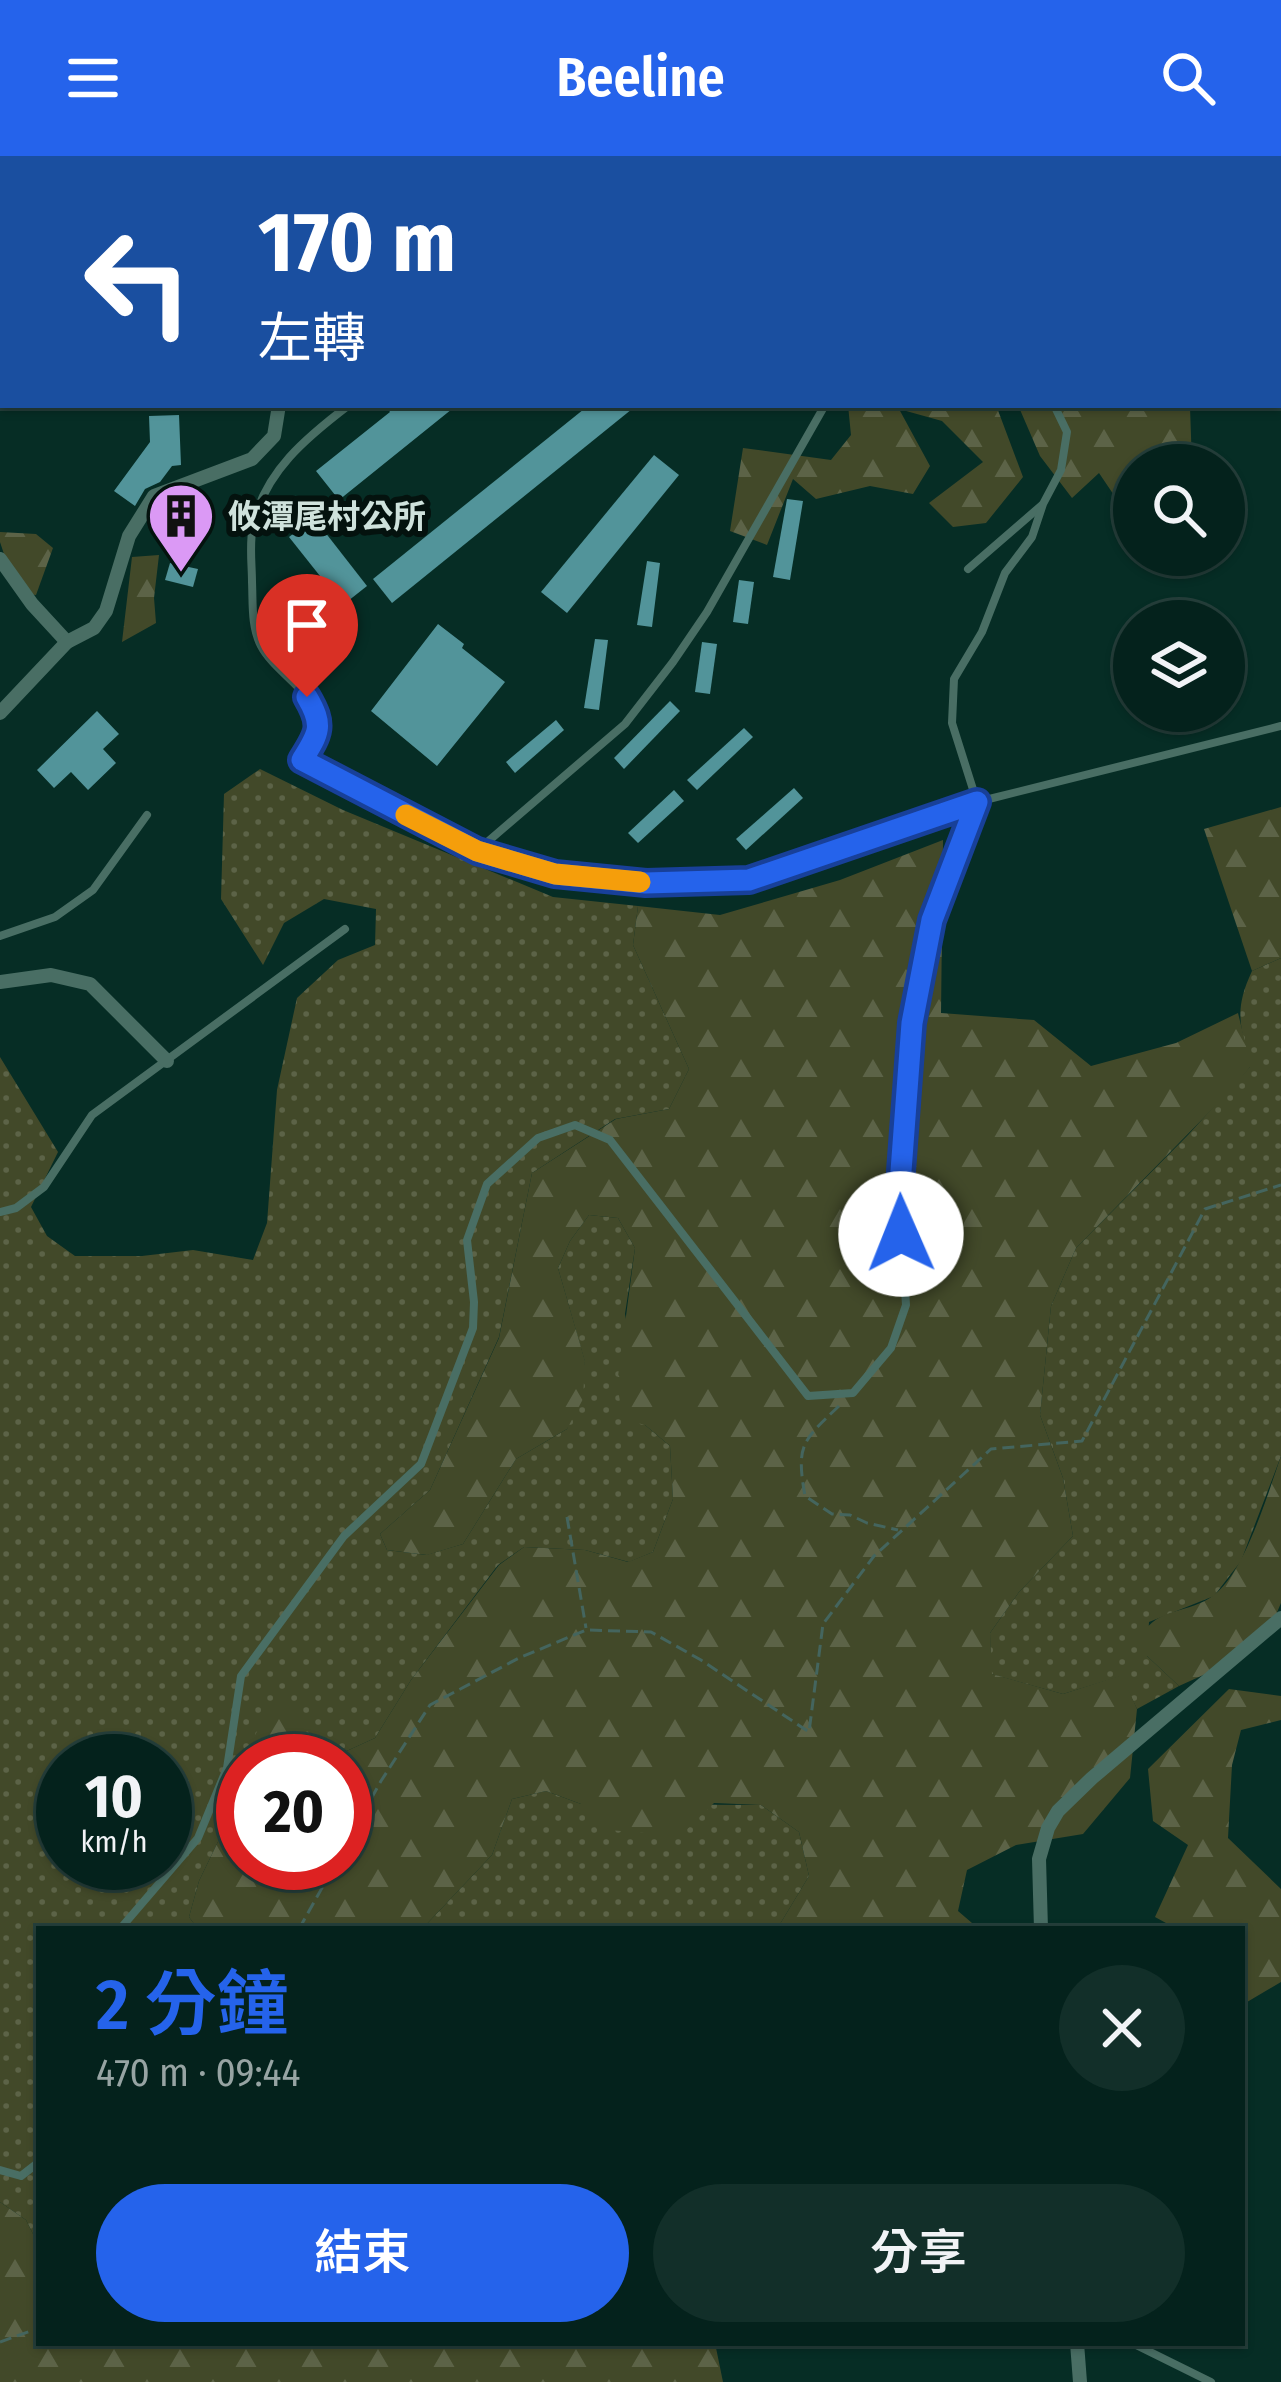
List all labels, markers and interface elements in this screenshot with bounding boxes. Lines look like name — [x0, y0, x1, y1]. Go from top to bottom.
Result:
icon: menu — [60, 45, 126, 111]
icon: search — [1155, 45, 1221, 111]
text: Beeline — [556, 46, 725, 110]
text: 170 m — [258, 192, 456, 293]
icon: left — [60, 204, 216, 360]
text: 左轉 — [258, 307, 366, 371]
map controls — [1113, 444, 1245, 732]
button: search — [1113, 444, 1245, 576]
building icon: 攸潭尾村公所 — [146, 481, 216, 575]
place label: 攸潭尾村公所 — [228, 497, 426, 537]
pin — [256, 574, 358, 697]
icon: arrive — [274, 592, 340, 658]
button: layers — [1113, 600, 1245, 732]
position arrow — [838, 1171, 964, 1297]
speed limit sign: 20 — [216, 1734, 372, 1890]
text: 10 — [85, 1761, 143, 1833]
text: km/h — [81, 1824, 147, 1860]
text: 2 分鐘 — [96, 1962, 289, 2048]
button: close — [1059, 1965, 1185, 2091]
text: 470 m · 09:44 — [96, 2050, 300, 2096]
button: 結束 — [96, 2184, 629, 2322]
button: 分享 — [653, 2184, 1185, 2322]

